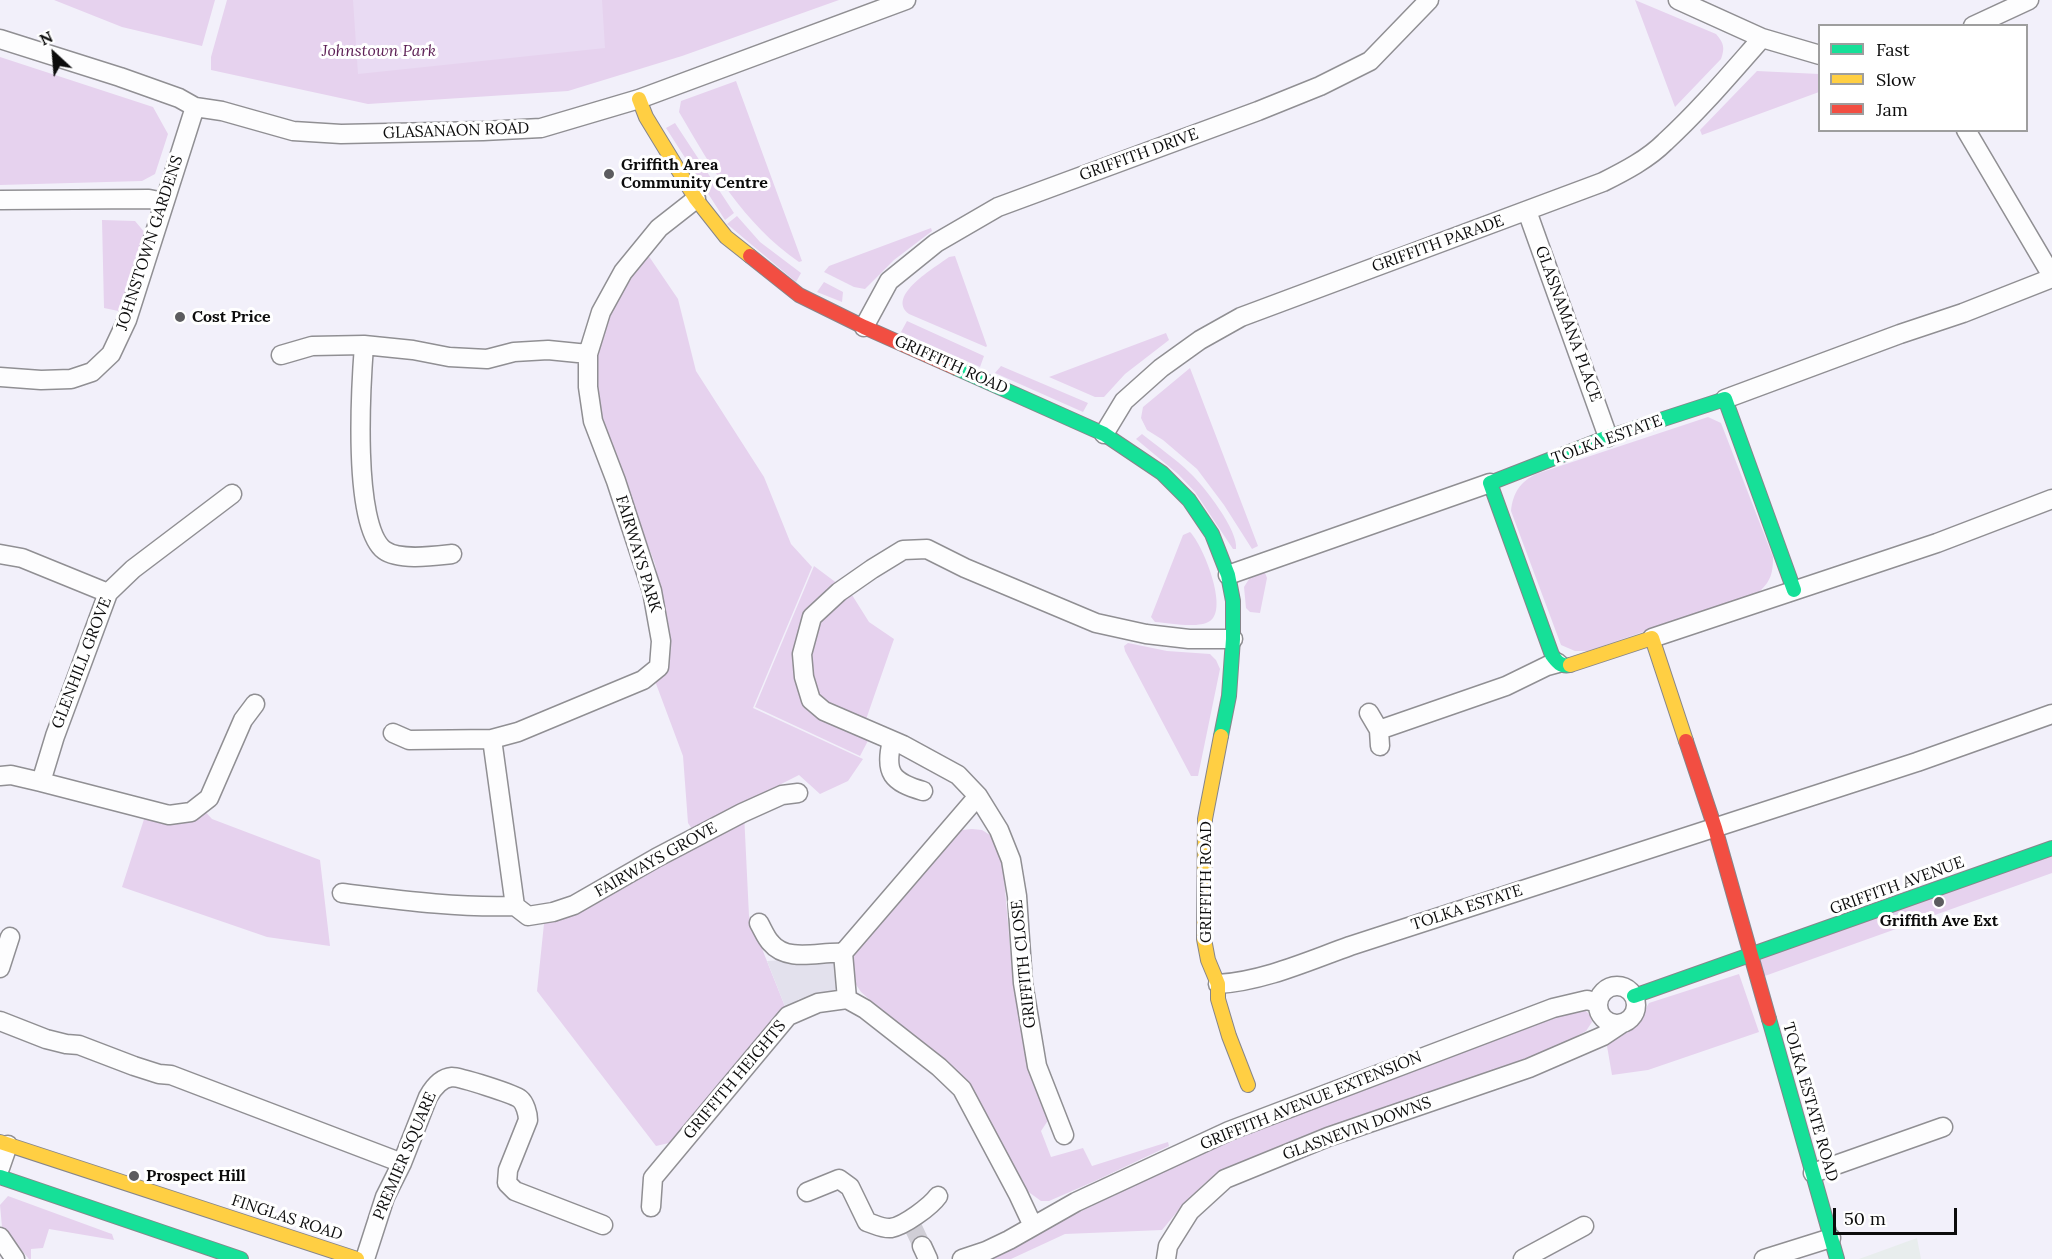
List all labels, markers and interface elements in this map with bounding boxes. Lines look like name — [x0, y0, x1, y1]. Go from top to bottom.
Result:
north arrow — [24, 24, 84, 84]
legend — [1818, 24, 2028, 132]
text: N — [36, 26, 56, 50]
text: Fast — [1876, 38, 1910, 61]
park label: Johnstown Park — [322, 41, 436, 61]
text: Slow — [1876, 68, 1916, 91]
text: Jam — [1876, 98, 1908, 121]
street label: GLASANAON ROAD — [383, 119, 529, 143]
street label: GRIFFITH DRIVE — [1077, 125, 1201, 185]
street label: JOHNSTOWN GARDENS — [113, 153, 187, 333]
place label: Griffith Area Community Centre — [621, 155, 768, 193]
marker: Griffith Area Community Centre — [602, 167, 616, 181]
street label: GRIFFITH PARADE — [1369, 211, 1507, 277]
street label: GLASNAMANA PLACE — [1531, 244, 1605, 404]
place label: Cost Price — [192, 307, 271, 327]
marker: Cost Price — [173, 310, 187, 324]
street label: GRIFFITH ROAD — [891, 331, 1011, 399]
street label: TOLKA ESTATE — [1549, 411, 1665, 469]
street label: FAIRWAYS PARK — [611, 493, 665, 615]
street label: GLENHILL GROVE — [48, 595, 116, 731]
street label: FAIRWAYS GROVE — [592, 818, 720, 902]
street label: GRIFFITH ROAD — [1196, 821, 1216, 943]
street label: GRIFFITH AVENUE — [1827, 853, 1967, 919]
street label: TOLKA ESTATE — [1409, 881, 1525, 935]
marker: Griffith Ave Ext — [1932, 895, 1946, 909]
street label: GRIFFITH CLOSE — [1008, 899, 1040, 1029]
place label: Griffith Ave Ext — [1880, 911, 1998, 931]
street label: GRIFFITH HEIGHTS — [680, 1017, 790, 1143]
street label: TOLKA ESTATE ROAD — [1778, 1020, 1842, 1184]
street label: GRIFFITH AVENUE EXTENSION — [1197, 1048, 1425, 1154]
street label: PREMIER SQUARE — [369, 1089, 441, 1223]
street label: GLASNEVIN DOWNS — [1280, 1093, 1434, 1165]
place label: Prospect Hill — [146, 1166, 246, 1186]
marker: Prospect Hill — [127, 1169, 141, 1183]
street label: FINGLAS ROAD — [229, 1191, 345, 1245]
scale bar — [1836, 1196, 1960, 1234]
text: 50 m — [1844, 1207, 1886, 1230]

